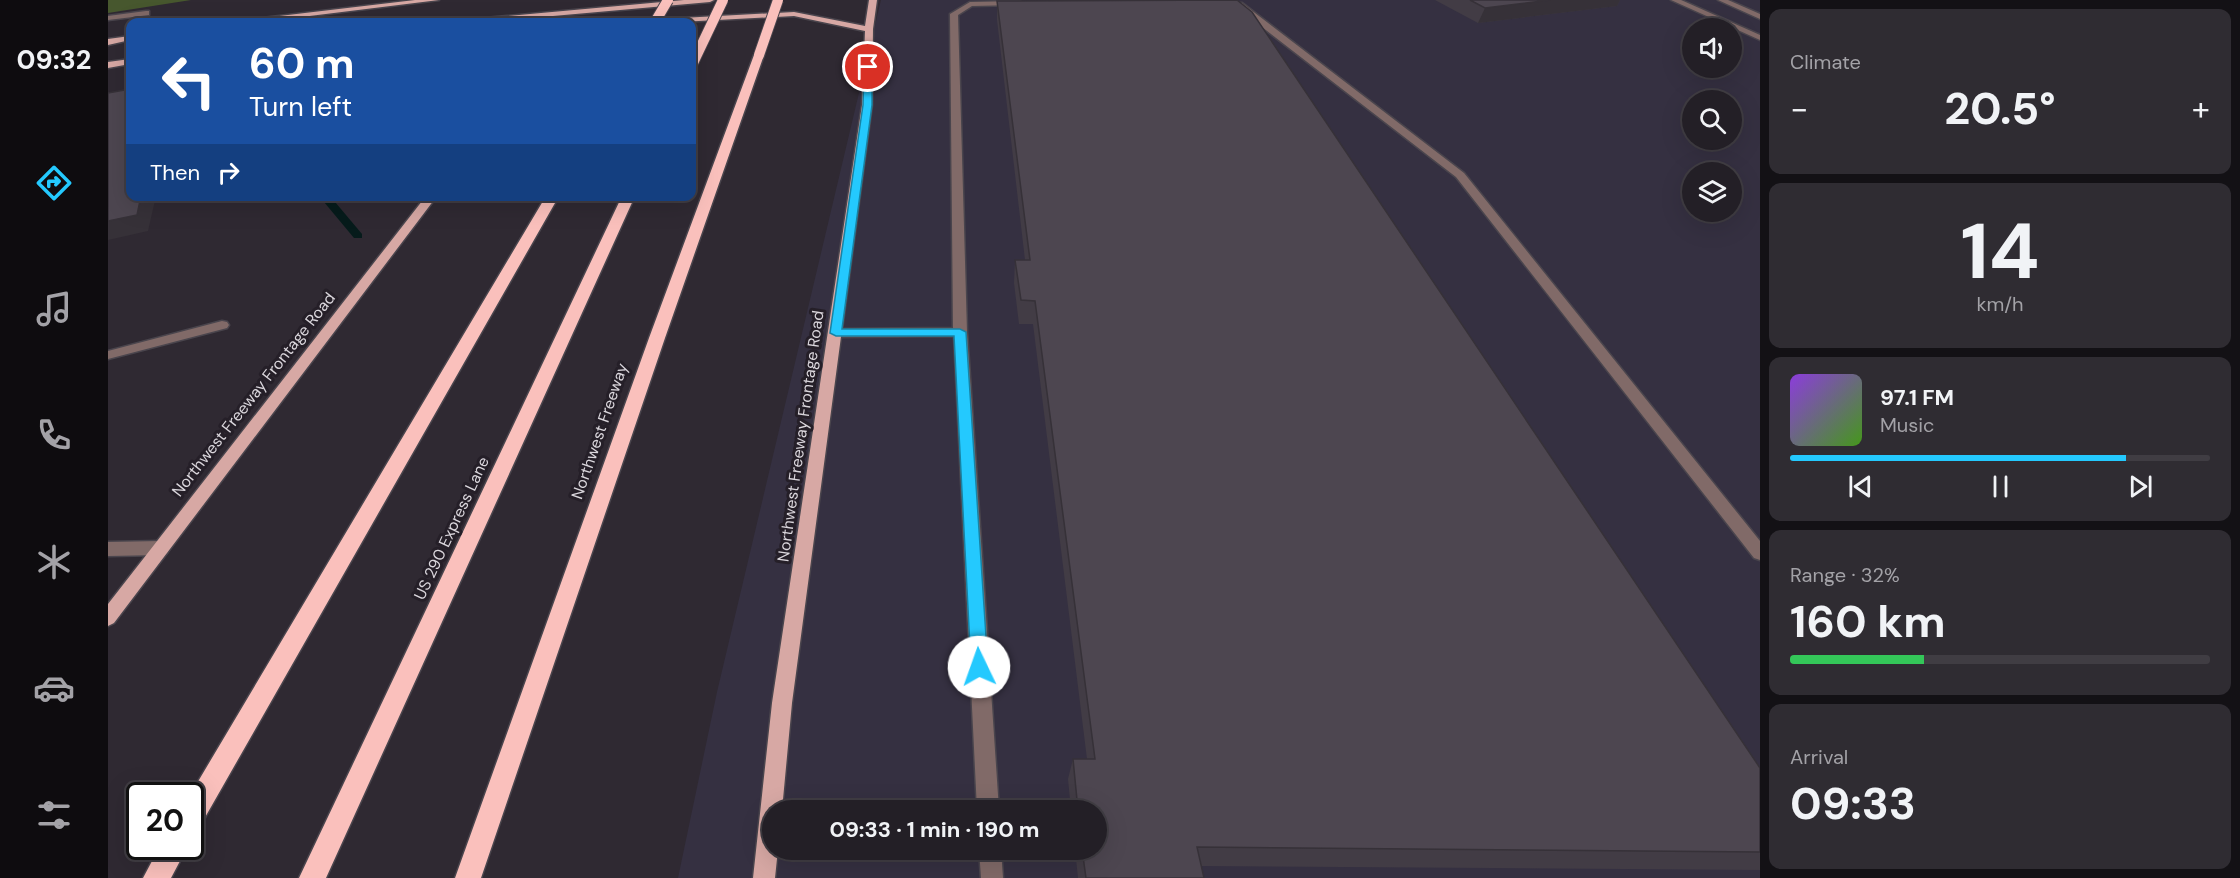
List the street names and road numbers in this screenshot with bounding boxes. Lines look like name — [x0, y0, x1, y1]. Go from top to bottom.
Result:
street label: Northwest Freeway Frontage Road — [167, 288, 340, 501]
street label: Northwest Freeway Frontage Road — [772, 309, 829, 563]
street label: Northwest Freeway — [566, 360, 633, 502]
street label: US 290 Express Lane — [409, 453, 494, 603]

